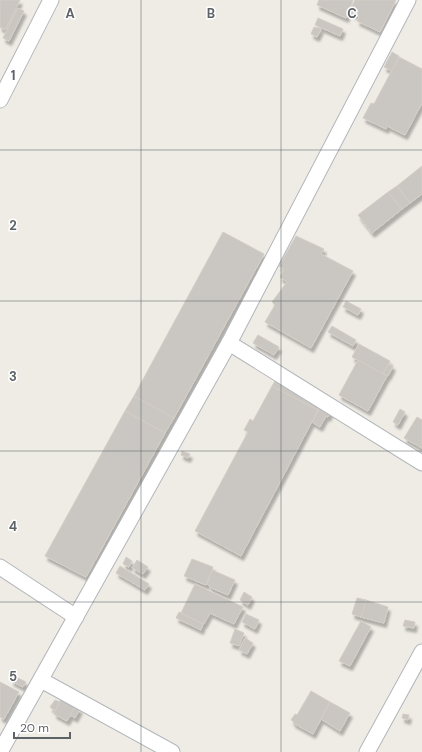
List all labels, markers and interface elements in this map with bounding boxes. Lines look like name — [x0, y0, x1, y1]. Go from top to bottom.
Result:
text: A — [65, 5, 75, 22]
text: B — [207, 5, 215, 22]
text: C — [347, 5, 357, 22]
text: 1 — [11, 67, 15, 84]
text: 2 — [9, 217, 17, 234]
text: 3 — [9, 368, 17, 385]
text: 4 — [9, 518, 17, 535]
text: 5 — [9, 668, 17, 685]
scale bar — [14, 714, 70, 740]
text: 20 m — [20, 720, 49, 736]

